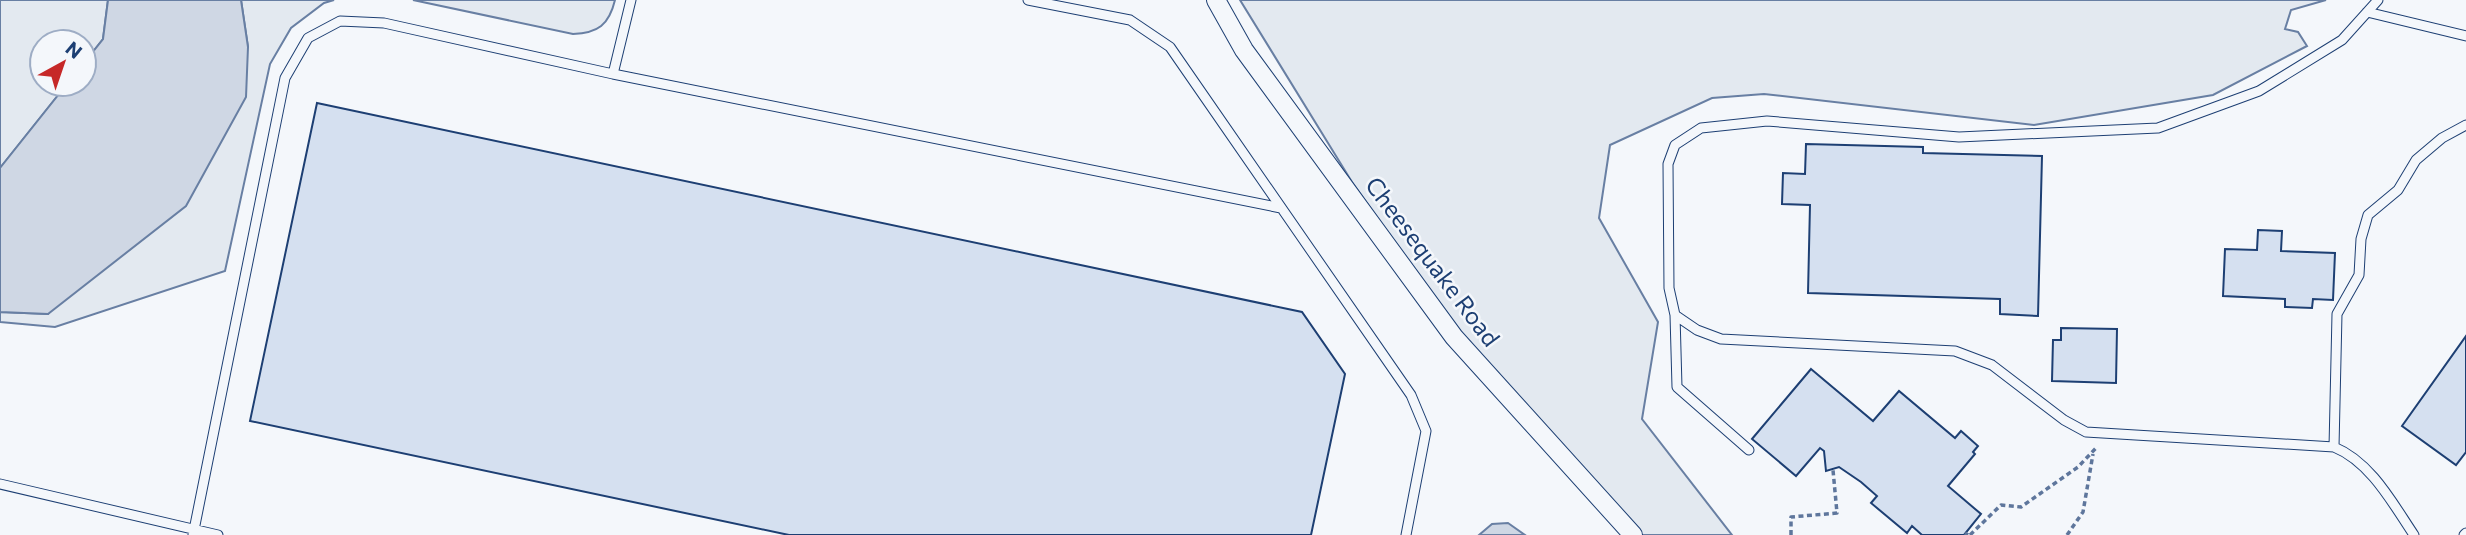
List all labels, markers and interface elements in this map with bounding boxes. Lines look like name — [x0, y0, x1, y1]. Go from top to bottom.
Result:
north arrow — [28, 28, 98, 98]
text: N — [61, 36, 87, 63]
street label: Cheesequake Road — [1360, 171, 1506, 352]

